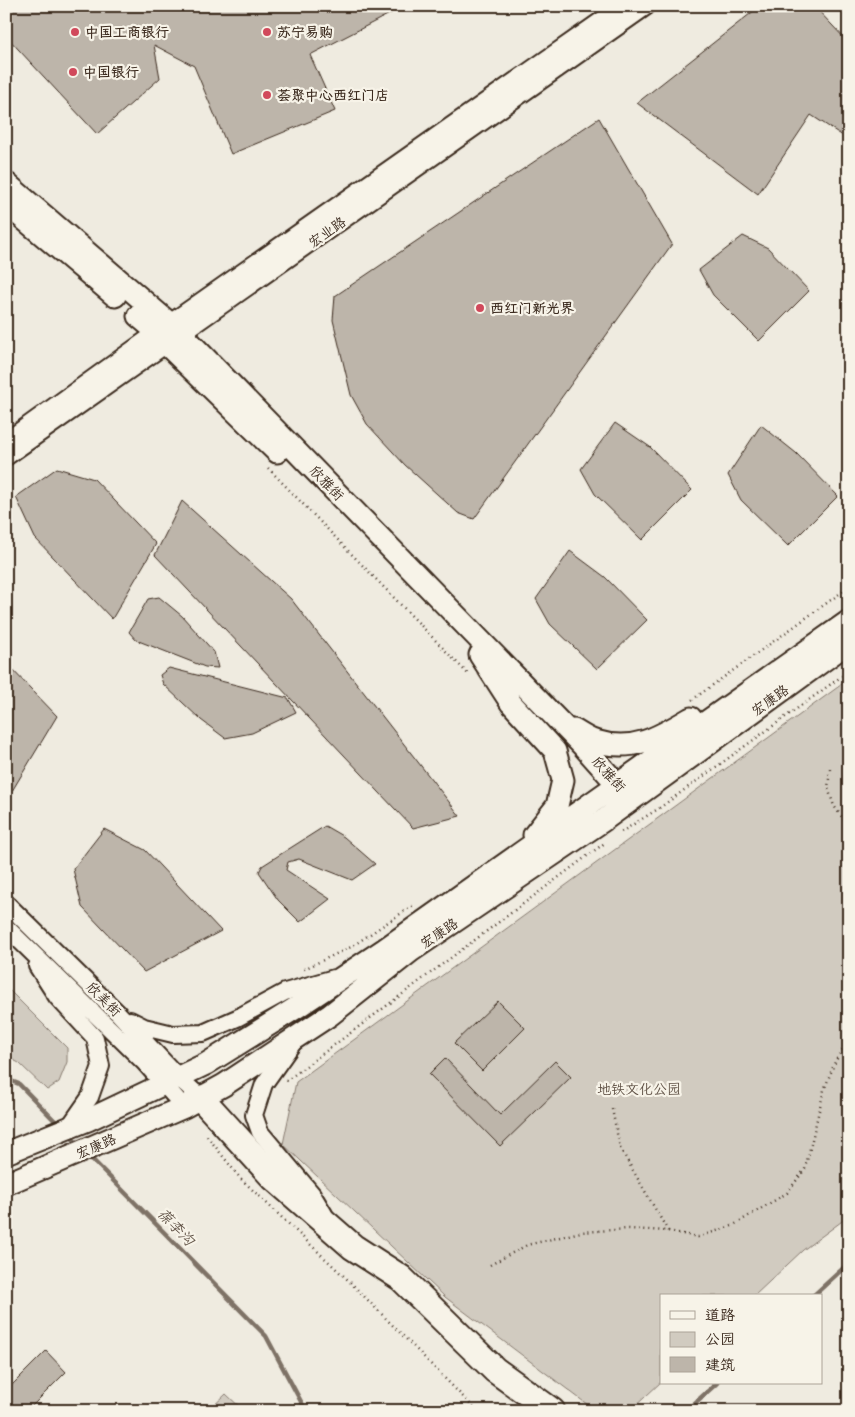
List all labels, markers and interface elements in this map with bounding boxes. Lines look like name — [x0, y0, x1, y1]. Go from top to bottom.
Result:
place label: 中国工商银行 — [85, 23, 169, 41]
place label: 苏宁易购 — [277, 23, 333, 41]
marker: 中国工商银行 — [69, 26, 81, 38]
marker: 苏宁易购 — [261, 26, 273, 38]
place label: 中国银行 — [83, 63, 139, 81]
marker: 中国银行 — [67, 66, 79, 78]
place label: 荟聚中心西红门店 — [277, 86, 389, 104]
marker: 荟聚中心西红门店 — [261, 89, 273, 101]
street label: 宏业路 — [305, 213, 349, 251]
place label: 西红门新光界 — [490, 299, 574, 317]
marker: 西红门新光界 — [474, 302, 486, 314]
street label: 欣雅街 — [306, 462, 348, 504]
street label: 宏康路 — [748, 680, 792, 720]
street label: 欣雅街 — [588, 752, 630, 796]
street label: 宏康路 — [417, 914, 461, 952]
street label: 欣美街 — [83, 978, 125, 1020]
park label: 地铁文化公园 — [597, 1080, 681, 1098]
street label: 宏康路 — [73, 1129, 119, 1163]
water label: 葆李沟 — [153, 1204, 200, 1252]
legend — [660, 1294, 822, 1384]
text: 道路 — [705, 1305, 735, 1325]
text: 公园 — [705, 1329, 735, 1349]
text: 建筑 — [705, 1355, 735, 1375]

